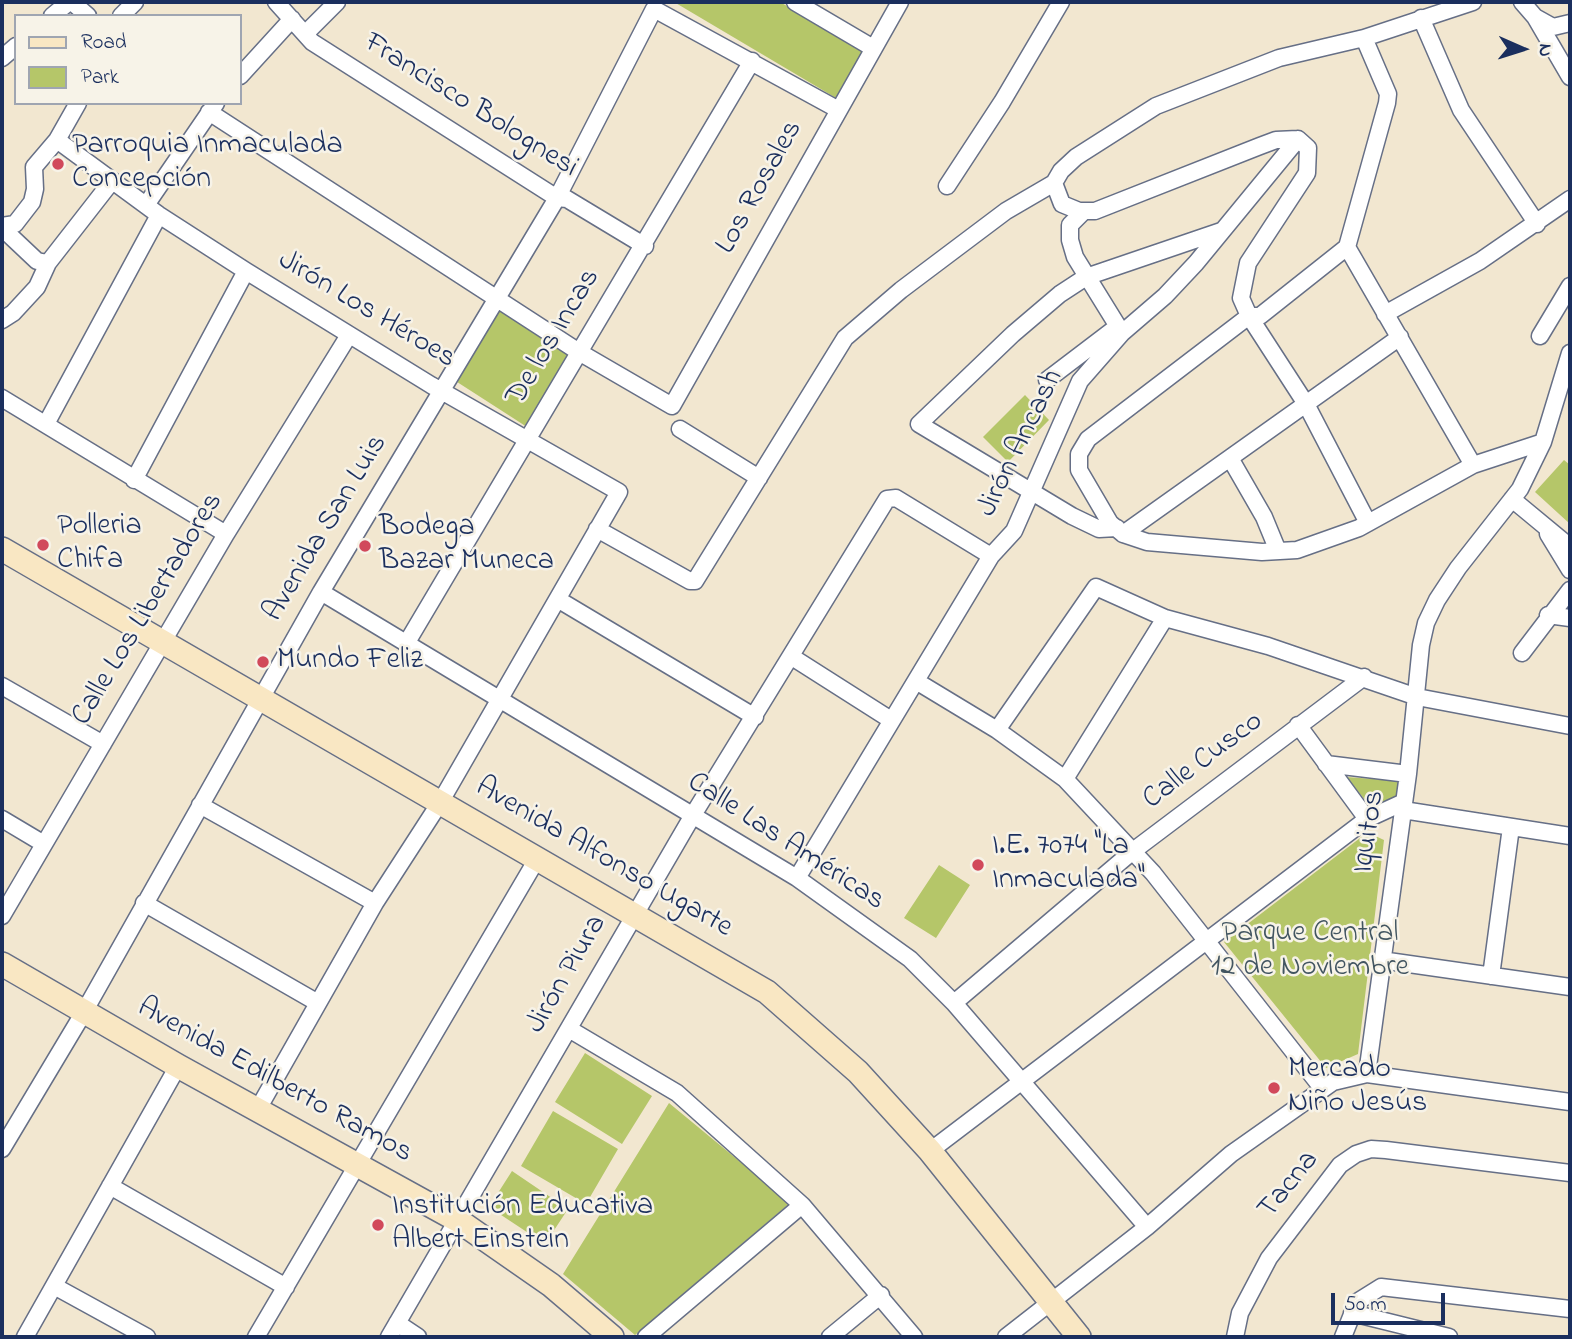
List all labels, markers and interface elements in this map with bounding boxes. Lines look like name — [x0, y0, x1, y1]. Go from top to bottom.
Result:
legend — [14, 14, 242, 105]
north arrow — [1488, 14, 1558, 84]
street label: Francisco Bolognesi — [356, 27, 584, 187]
text: Road — [81, 28, 127, 58]
text: N — [1531, 43, 1558, 57]
text: Park — [81, 63, 119, 93]
street label: Los Rosales — [710, 115, 812, 261]
place label: Parroquia Inmaculada Concepción — [72, 129, 343, 200]
marker: Parroquia Inmaculada Concepción — [50, 156, 66, 172]
street label: Jirón Los Héroes — [271, 244, 461, 378]
street label: De los Incas — [500, 263, 610, 413]
street label: Jirón Ancash — [971, 364, 1073, 524]
street label: Avenida San Luis — [257, 429, 397, 629]
street label: Calle Los Libertadores — [65, 487, 233, 733]
place label: Polleria Chifa — [57, 510, 142, 580]
place label: Bodega Bazar Muneca — [379, 511, 554, 582]
marker: Polleria Chifa — [35, 537, 51, 553]
marker: Bodega Bazar Muneca — [357, 538, 373, 554]
place label: Mundo Feliz — [277, 644, 423, 680]
marker: Mundo Feliz — [255, 654, 271, 670]
street label: Calle Cusco — [1137, 705, 1271, 819]
street label: Calle Las Américas — [679, 766, 891, 920]
street label: Avenida Alfonso Ugarte — [468, 771, 738, 947]
street label: Iquitos — [1347, 788, 1395, 876]
place label: I.E. 7074 "La Inmaculada" — [992, 830, 1145, 900]
marker: I.E. 7074 "La Inmaculada" — [970, 857, 986, 873]
street label: Jirón Piura — [520, 909, 616, 1041]
park label: Parque Central 12 de Noviembre — [1211, 917, 1409, 988]
street label: Avenida Edilberto Ramos — [130, 991, 418, 1173]
place label: Mercado Niño Jesús — [1288, 1053, 1427, 1124]
marker: Mercado Niño Jesús — [1266, 1080, 1282, 1096]
street label: Tacna — [1252, 1144, 1328, 1228]
place label: Institución Educativa Albert Einstein — [392, 1190, 653, 1260]
marker: Institución Educativa Albert Einstein — [370, 1217, 386, 1233]
scale bar — [1334, 1280, 1448, 1324]
text: 50 m — [1344, 1290, 1387, 1320]

